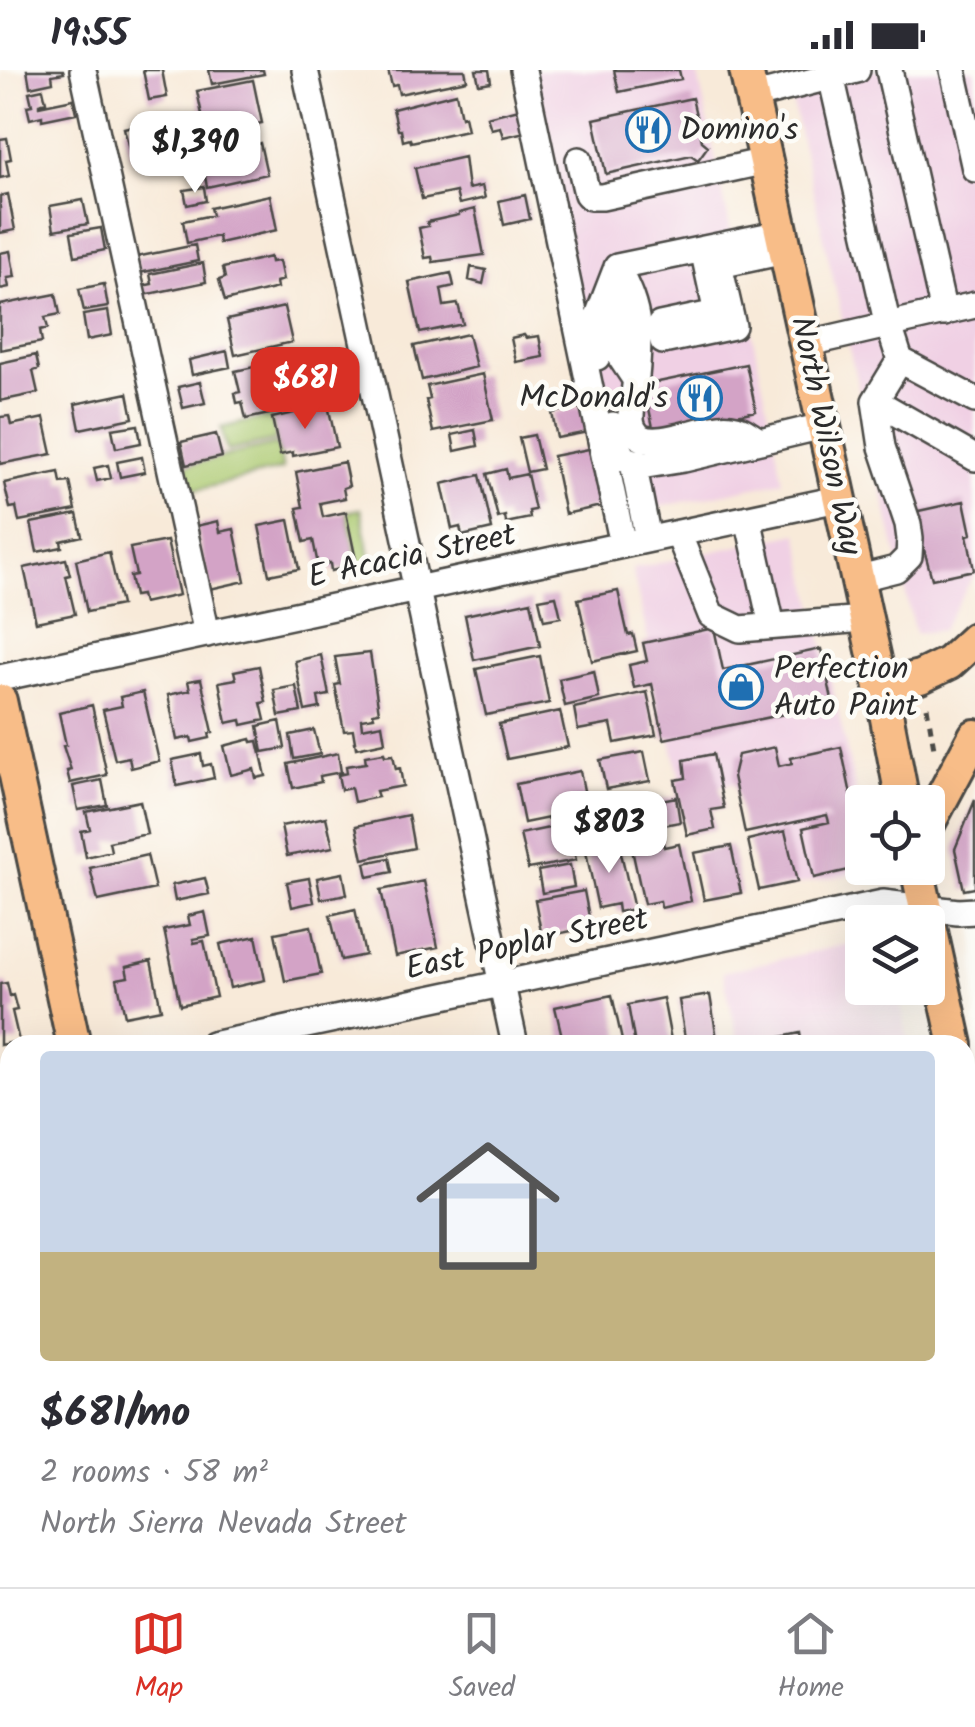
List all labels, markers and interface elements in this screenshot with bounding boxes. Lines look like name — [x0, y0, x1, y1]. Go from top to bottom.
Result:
text: 19:55 — [50, 5, 129, 65]
place label: Domino's — [680, 105, 798, 156]
restaurant icon: Domino's — [625, 107, 671, 153]
pin: $1,390 — [114, 111, 276, 196]
text: $1,390 — [151, 118, 239, 169]
street label: North Wilson Way — [775, 312, 875, 561]
pin: $681 — [246, 347, 364, 432]
text: $681 — [273, 354, 337, 405]
place label: McDonald's — [519, 373, 668, 424]
restaurant icon: McDonald's — [677, 375, 723, 421]
street label: E Acacia Street — [303, 510, 521, 604]
place label: Perfection Auto Paint — [774, 644, 919, 732]
shop icon: Perfection Auto Paint — [718, 664, 764, 710]
map controls — [845, 785, 945, 1005]
button: locate — [845, 785, 945, 885]
pin: $803 — [550, 791, 668, 876]
text: $803 — [573, 798, 645, 849]
street label: East Poplar Street — [401, 894, 654, 996]
button: layers — [845, 905, 945, 1005]
icon: home — [398, 1116, 578, 1296]
text: $681/mo — [40, 1381, 191, 1448]
text: 2 rooms · 58 m² — [40, 1448, 268, 1499]
text: North Sierra Nevada Street — [40, 1499, 407, 1550]
tab: Map — [131, 1606, 186, 1711]
tab: Saved — [449, 1606, 515, 1711]
tab: Home — [777, 1606, 844, 1711]

